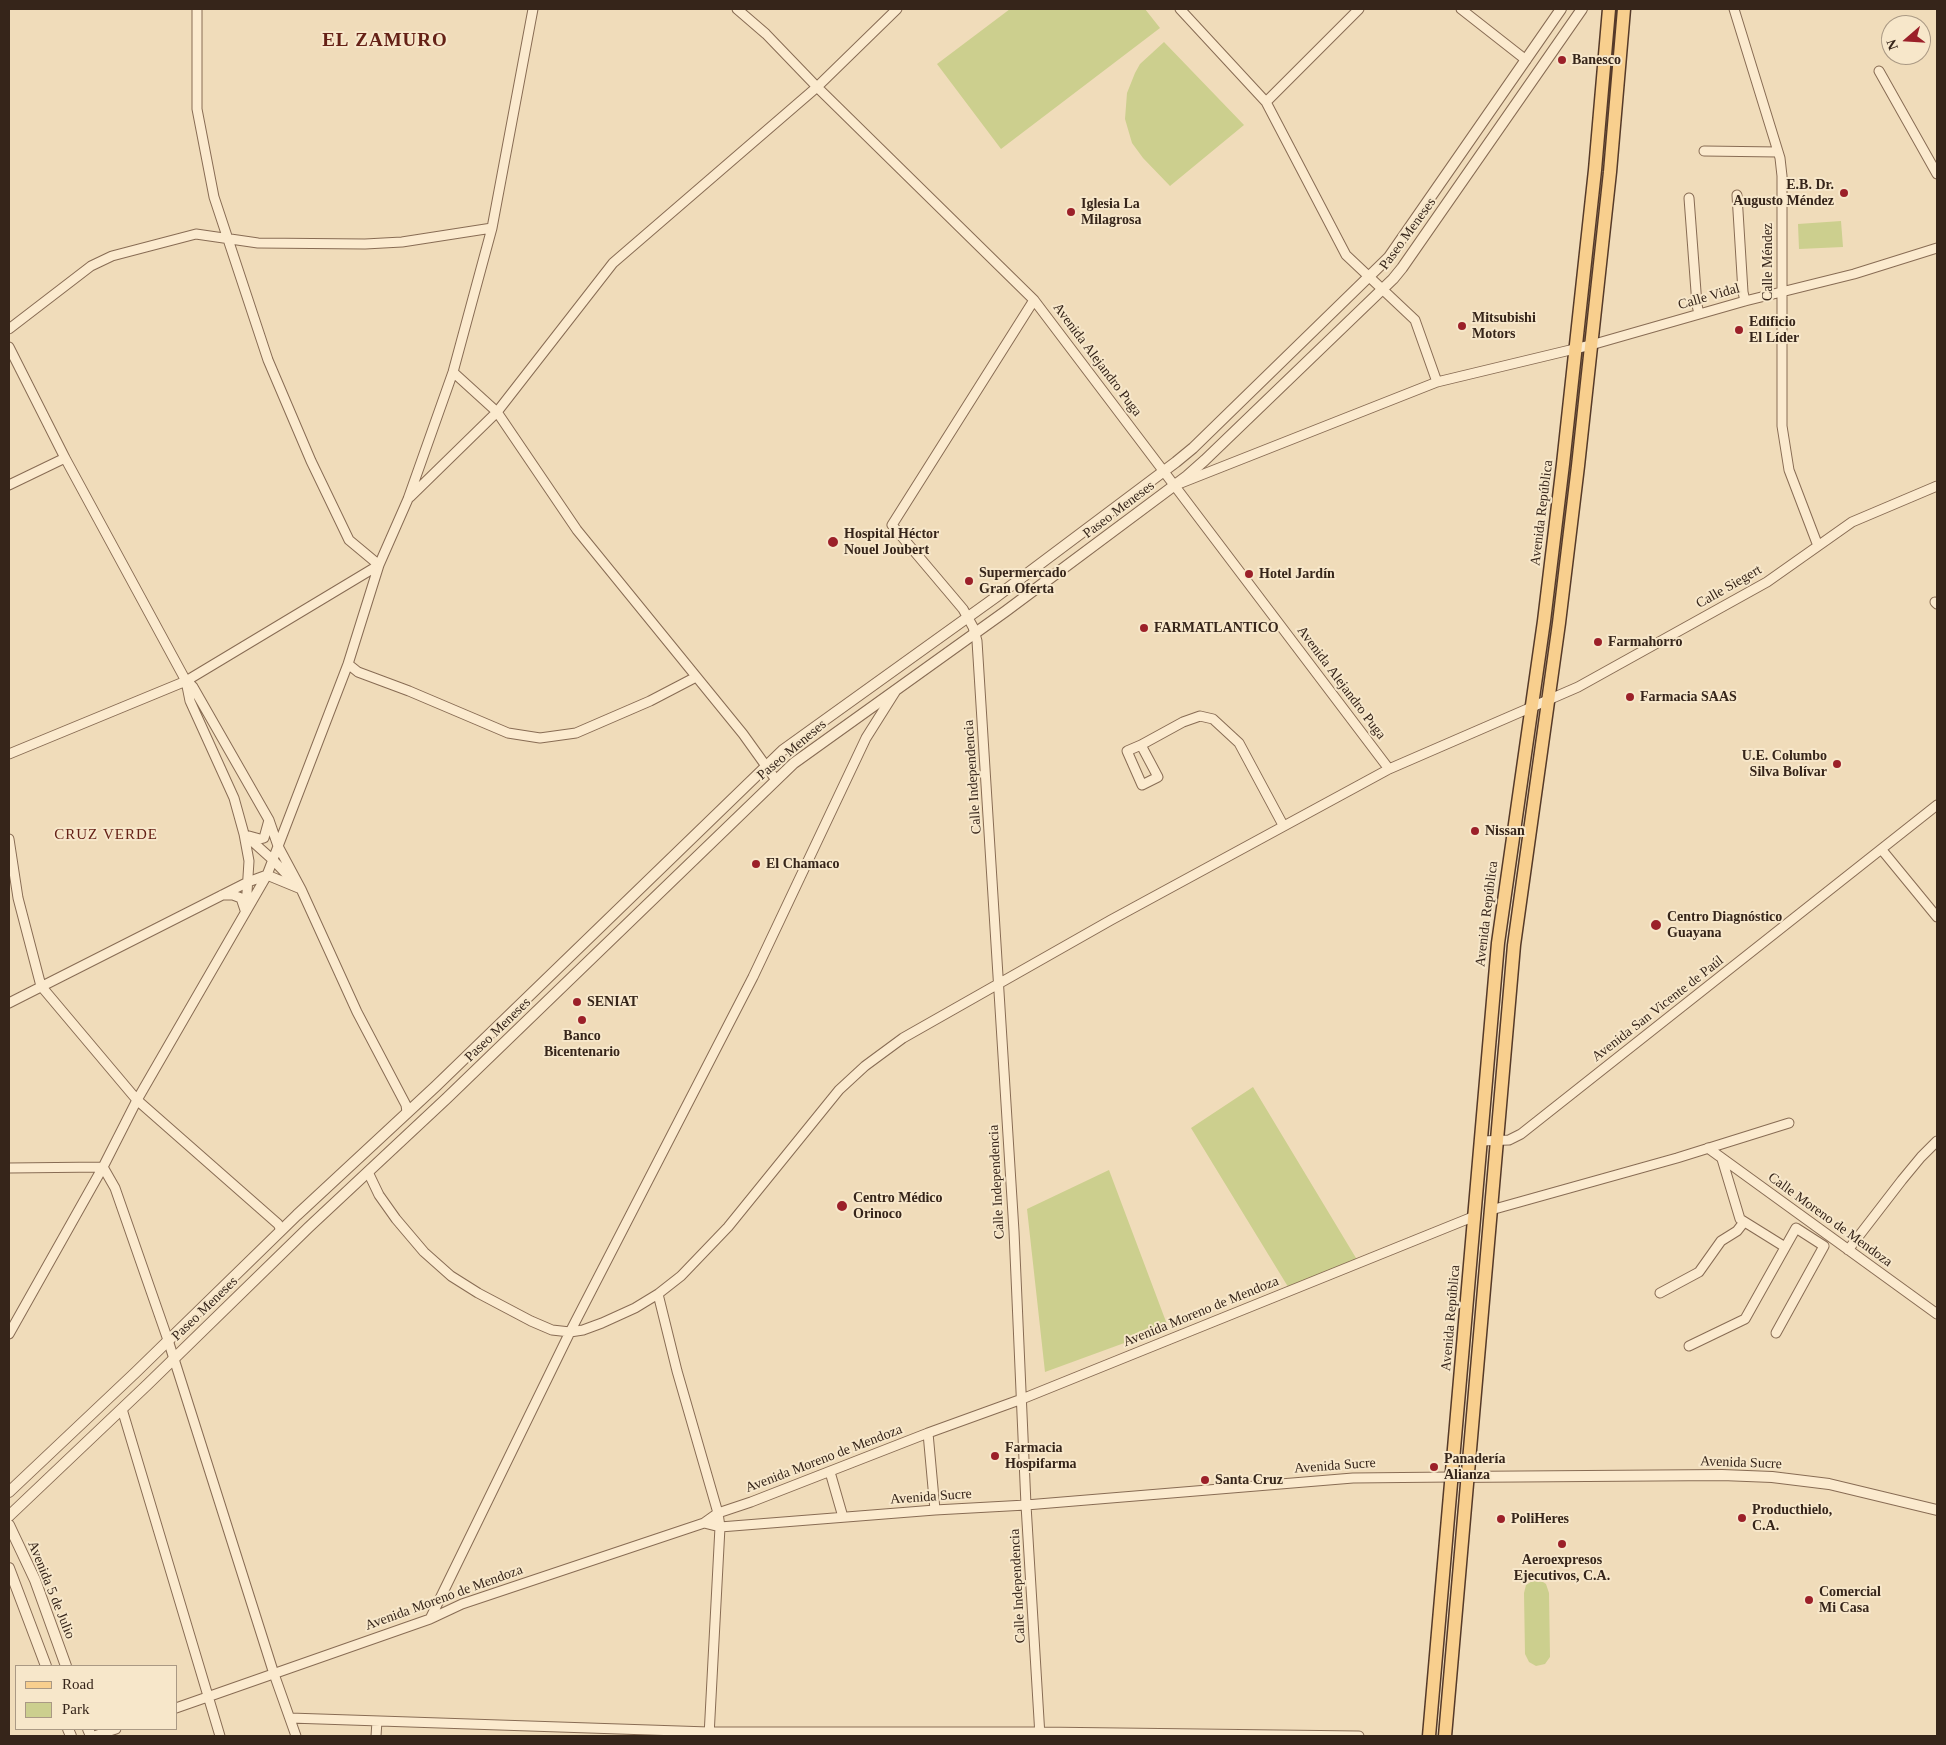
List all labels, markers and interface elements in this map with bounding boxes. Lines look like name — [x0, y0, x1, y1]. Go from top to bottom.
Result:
north arrow — [1881, 15, 1931, 65]
district label: EL ZAMURO — [321, 30, 449, 52]
text: N — [1884, 37, 1901, 52]
place label: Banesco — [1572, 52, 1621, 68]
marker: Banesco — [1556, 54, 1568, 66]
place label: E.B. Dr. Augusto Méndez — [1733, 177, 1834, 210]
marker: E.B. Dr. Augusto Méndez — [1838, 187, 1850, 199]
street label: Paseo Meneses — [1376, 195, 1440, 273]
place label: Iglesia La Milagrosa — [1081, 196, 1141, 228]
marker: Iglesia La Milagrosa — [1065, 206, 1077, 218]
street label: Calle Méndez — [1760, 223, 1776, 301]
street label: Calle Vidal — [1676, 280, 1742, 314]
street label: Avenida Alejandro Puga — [1049, 300, 1145, 420]
place label: Mitsubishi Motors — [1472, 310, 1536, 342]
place label: Edificio El Líder — [1749, 314, 1799, 347]
marker: Mitsubishi Motors — [1456, 320, 1468, 332]
marker: Edificio El Líder — [1733, 324, 1745, 336]
street label: Avenida República — [1527, 459, 1557, 567]
street label: Paseo Meneses — [1080, 478, 1158, 542]
place label: Hospital Héctor Nouel Joubert — [844, 526, 939, 558]
marker: Hospital Héctor Nouel Joubert — [826, 535, 840, 549]
street label: Calle Siegert — [1693, 562, 1765, 612]
place label: Supermercado Gran Oferta — [979, 565, 1067, 598]
place label: Hotel Jardín — [1259, 566, 1335, 582]
marker: Hotel Jardín — [1243, 568, 1255, 580]
marker: Supermercado Gran Oferta — [963, 575, 975, 587]
place label: FARMATLANTICO — [1154, 620, 1279, 636]
marker: FARMATLANTICO — [1138, 622, 1150, 634]
street label: Avenida Alejandro Puga — [1293, 623, 1389, 743]
place label: Farmahorro — [1608, 634, 1682, 650]
marker: Farmahorro — [1592, 636, 1604, 648]
place label: Farmacia SAAS — [1640, 689, 1737, 705]
marker: Farmacia SAAS — [1624, 691, 1636, 703]
street label: Paseo Meneses — [754, 716, 830, 784]
street label: Calle Independencia — [961, 719, 985, 835]
place label: U.E. Columbo Silva Bolívar — [1742, 748, 1827, 780]
marker: U.E. Columbo Silva Bolívar — [1831, 758, 1843, 770]
place label: Nissan — [1485, 823, 1525, 839]
marker: Nissan — [1469, 825, 1481, 837]
district label: CRUZ VERDE — [53, 826, 159, 844]
place label: El Chamaco — [766, 856, 839, 872]
marker: El Chamaco — [750, 858, 762, 870]
street label: Avenida República — [1472, 860, 1502, 968]
place label: Centro Diagnóstico Guayana — [1667, 909, 1782, 942]
marker: Centro Diagnóstico Guayana — [1649, 918, 1663, 932]
street label: Avenida San Vicente de Paúl — [1589, 952, 1727, 1066]
street label: Paseo Meneses — [462, 994, 534, 1066]
place label: SENIAT — [587, 994, 638, 1010]
marker: SENIAT — [571, 996, 583, 1008]
marker: Banco Bicentenario — [576, 1014, 588, 1026]
place label: Banco Bicentenario — [544, 1028, 620, 1060]
street label: Calle Independencia — [986, 1124, 1008, 1240]
street label: Calle Moreno de Mendoza — [1765, 1169, 1895, 1271]
place label: Centro Médico Orinoco — [853, 1190, 943, 1222]
marker: Centro Médico Orinoco — [835, 1199, 849, 1213]
street label: Avenida República — [1438, 1264, 1464, 1372]
street label: Paseo Meneses — [169, 1273, 241, 1345]
street label: Avenida Moreno de Mendoza — [1121, 1273, 1281, 1351]
street label: Avenida Moreno de Mendoza — [743, 1421, 905, 1497]
place label: Farmacia Hospifarma — [1005, 1440, 1077, 1472]
marker: Farmacia Hospifarma — [989, 1450, 1001, 1462]
place label: Panadería Alianza — [1444, 1451, 1505, 1484]
street label: Avenida Sucre — [1700, 1453, 1782, 1473]
street label: Avenida Sucre — [1294, 1455, 1376, 1477]
marker: Panadería Alianza — [1428, 1461, 1440, 1473]
place label: Santa Cruz — [1215, 1472, 1283, 1488]
marker: Santa Cruz — [1199, 1474, 1211, 1486]
street label: Avenida Sucre — [890, 1486, 972, 1508]
place label: Producthielo, C.A. — [1752, 1502, 1832, 1534]
place label: PoliHeres — [1511, 1511, 1569, 1527]
marker: Producthielo, C.A. — [1736, 1512, 1748, 1524]
marker: PoliHeres — [1495, 1513, 1507, 1525]
street label: Calle Independencia — [1007, 1528, 1029, 1644]
street label: Avenida 5 de Julio — [24, 1538, 78, 1642]
marker: Aeroexpresos Ejecutivos, C.A. — [1556, 1538, 1568, 1550]
place label: Aeroexpresos Ejecutivos, C.A. — [1514, 1552, 1610, 1584]
street label: Avenida Moreno de Mendoza — [363, 1562, 525, 1634]
place label: Comercial Mi Casa — [1819, 1584, 1881, 1616]
marker: Comercial Mi Casa — [1803, 1594, 1815, 1606]
legend — [15, 1665, 178, 1730]
text: Road — [62, 1676, 94, 1692]
text: Park — [62, 1701, 90, 1717]

